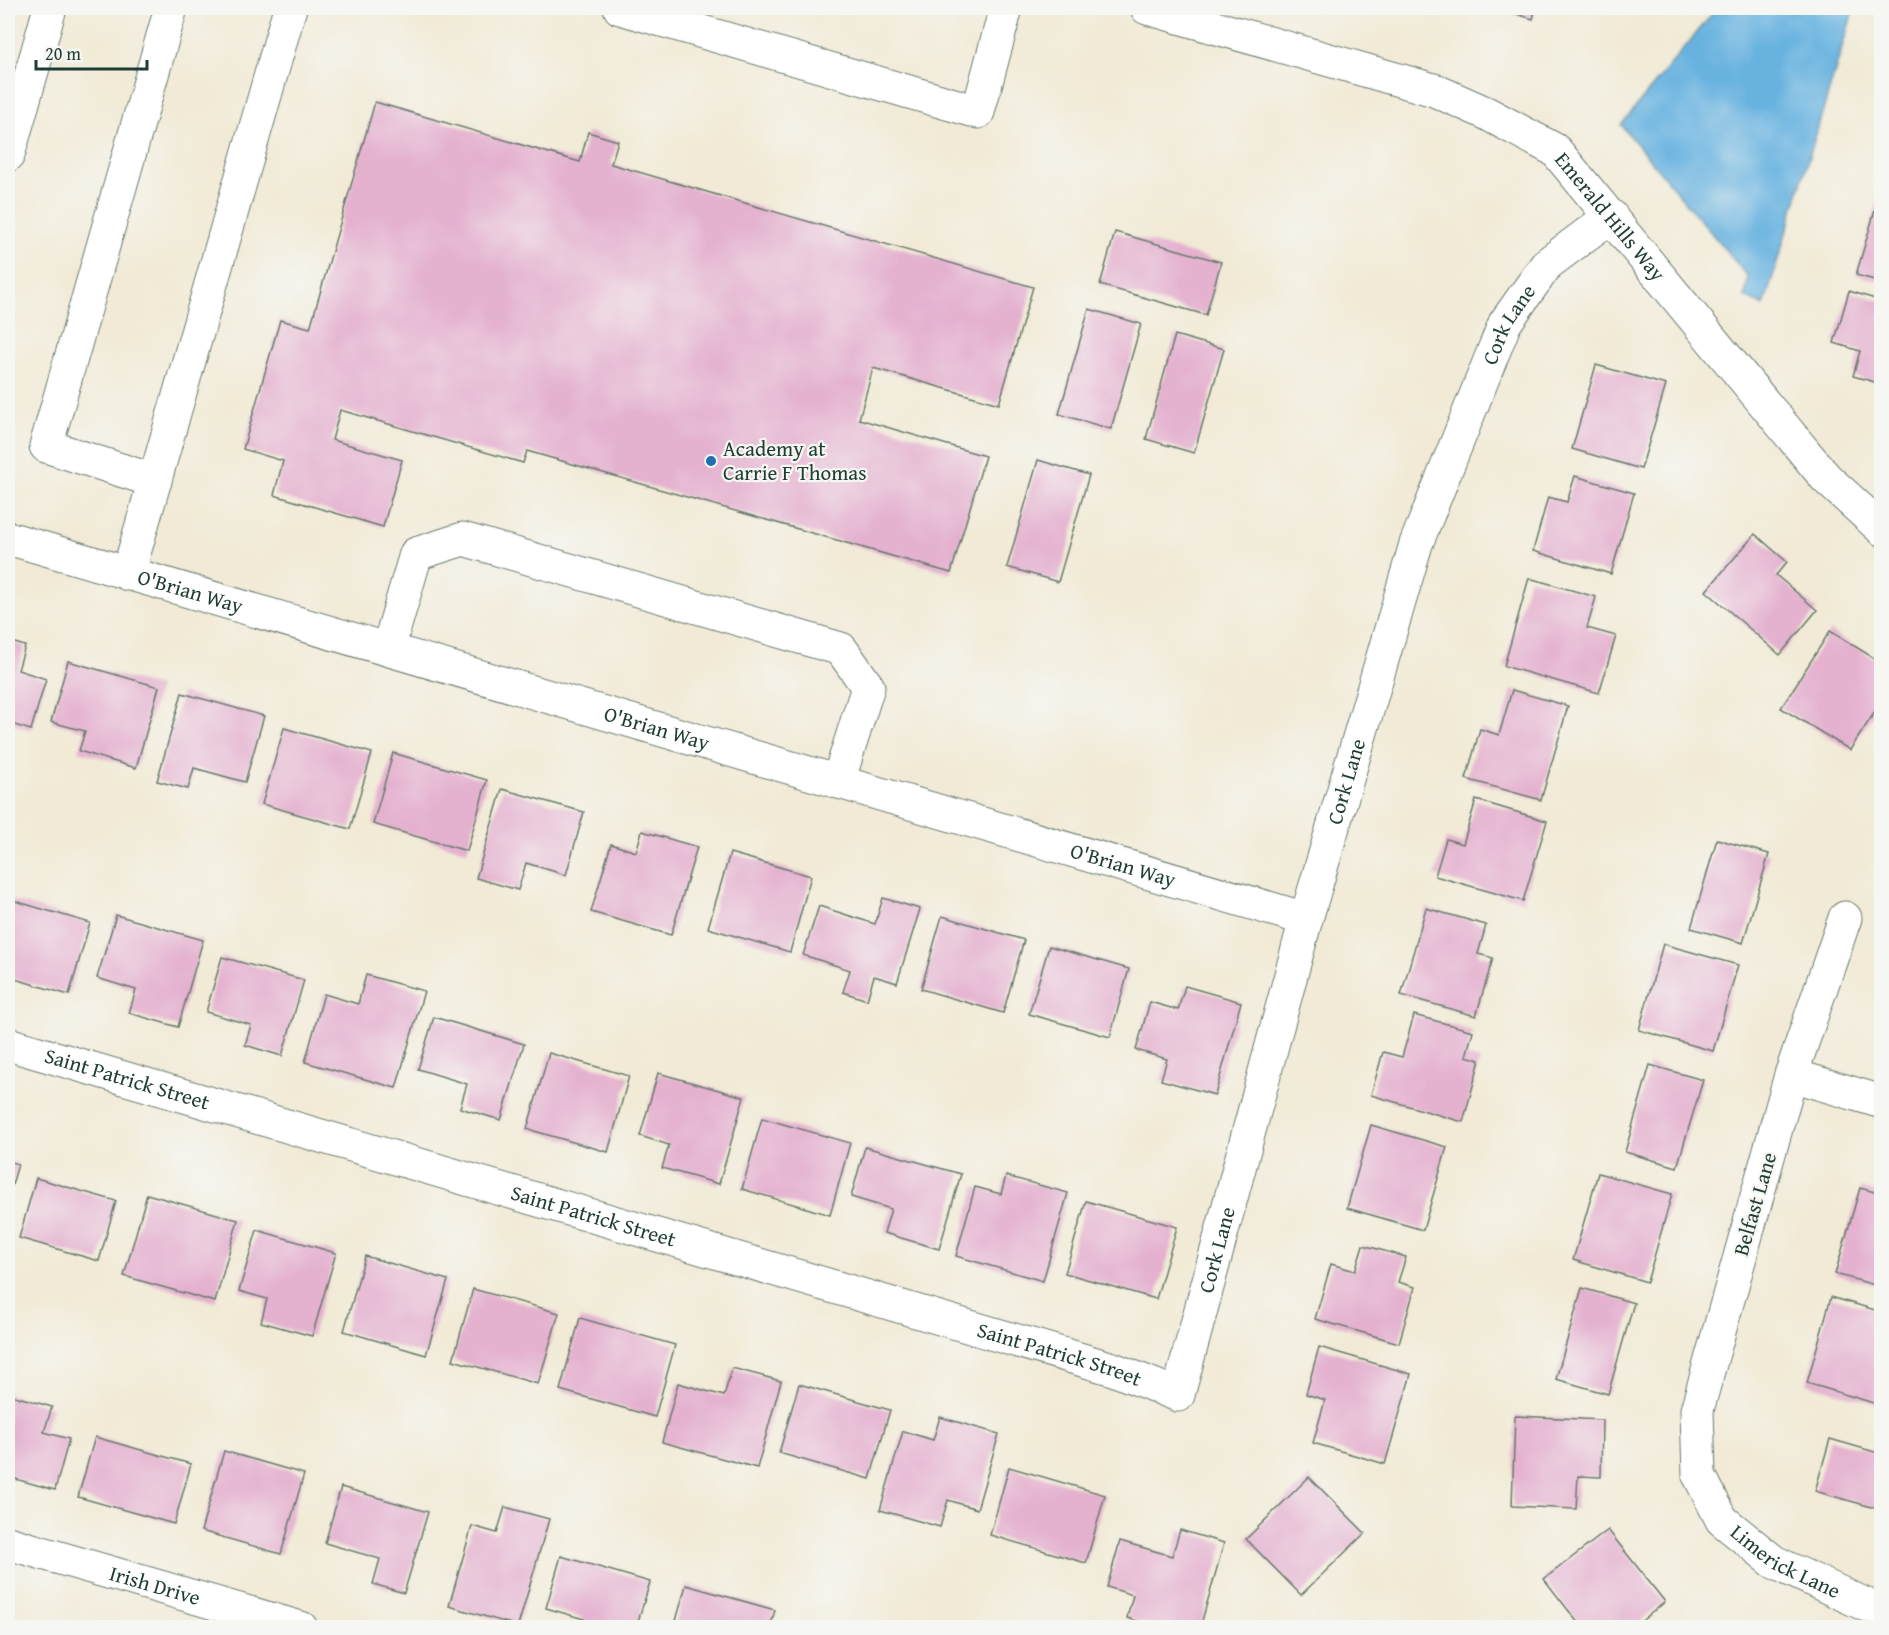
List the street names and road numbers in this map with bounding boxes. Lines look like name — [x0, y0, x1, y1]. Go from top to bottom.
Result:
street label: Emerald Hills Way — [1548, 145, 1674, 288]
street label: Cork Lane — [1474, 278, 1543, 369]
street label: O'Brian Way — [134, 561, 247, 621]
street label: O'Brian Way — [600, 698, 714, 758]
street label: Cork Lane — [1319, 735, 1373, 828]
street label: O'Brian Way — [1067, 835, 1180, 895]
street label: Saint Patrick Street — [41, 1040, 214, 1118]
street label: Belfast Lane — [1725, 1148, 1784, 1259]
street label: Saint Patrick Street — [507, 1177, 680, 1255]
street label: Cork Lane — [1190, 1203, 1243, 1296]
street label: Saint Patrick Street — [973, 1314, 1147, 1394]
street label: Limerick Lane — [1724, 1517, 1846, 1606]
street label: Irish Drive — [106, 1557, 204, 1613]

